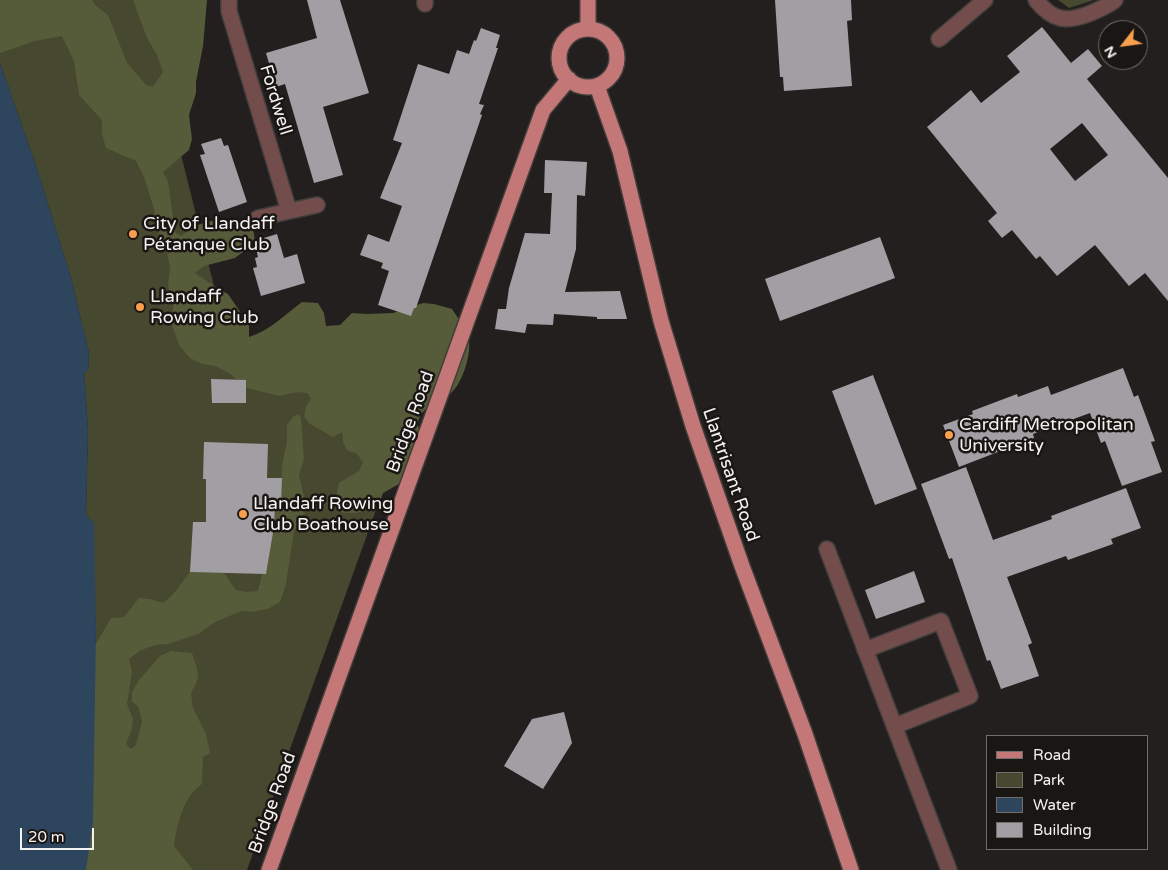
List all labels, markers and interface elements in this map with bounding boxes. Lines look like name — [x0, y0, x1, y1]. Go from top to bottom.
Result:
north arrow — [1098, 20, 1148, 70]
text: N — [1100, 43, 1121, 61]
street label: Fordwell — [254, 62, 296, 138]
place label: City of Llandaff Pétanque Club — [143, 213, 275, 255]
marker: City of Llandaff Pétanque Club — [127, 228, 139, 240]
place label: Llandaff Rowing Club — [150, 286, 259, 328]
marker: Llandaff Rowing Club — [134, 301, 146, 313]
street label: Bridge Road — [383, 368, 439, 476]
street label: Llantrisant Road — [697, 405, 763, 545]
place label: Cardiff Metropolitan University — [959, 414, 1134, 456]
marker: Cardiff Metropolitan University — [943, 429, 955, 441]
place label: Llandaff Rowing Club Boathouse — [253, 493, 393, 536]
marker: Llandaff Rowing Club Boathouse — [237, 508, 249, 520]
legend — [986, 735, 1148, 850]
text: Road — [1033, 746, 1071, 764]
street label: Bridge Road — [245, 749, 301, 857]
text: Park — [1033, 771, 1065, 789]
text: Water — [1033, 796, 1076, 814]
scale bar — [22, 818, 96, 850]
text: Building — [1033, 821, 1092, 839]
text: 20 m — [28, 828, 65, 846]

